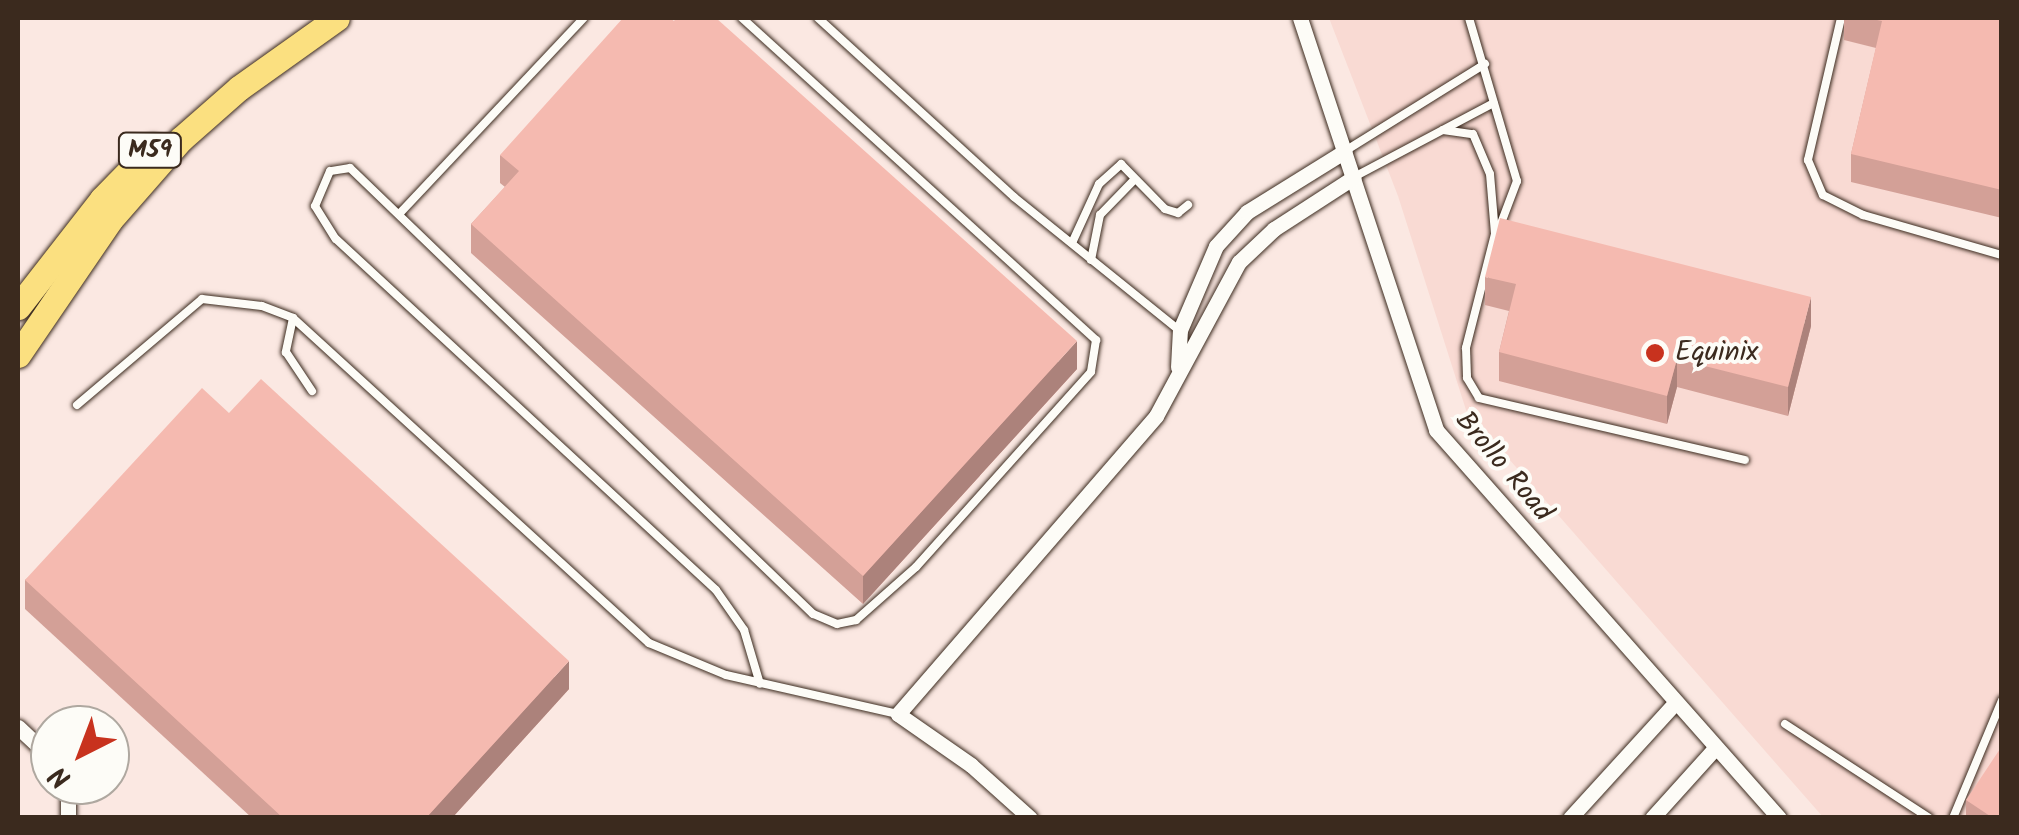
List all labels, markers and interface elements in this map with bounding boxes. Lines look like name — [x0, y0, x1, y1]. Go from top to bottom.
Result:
road number: M59 — [118, 130, 182, 170]
place label: Equinix — [1675, 336, 1758, 370]
marker: Equinix — [1644, 342, 1666, 364]
street label: Brollo Road — [1447, 405, 1559, 529]
north arrow — [30, 705, 130, 805]
text: N — [39, 754, 83, 799]

